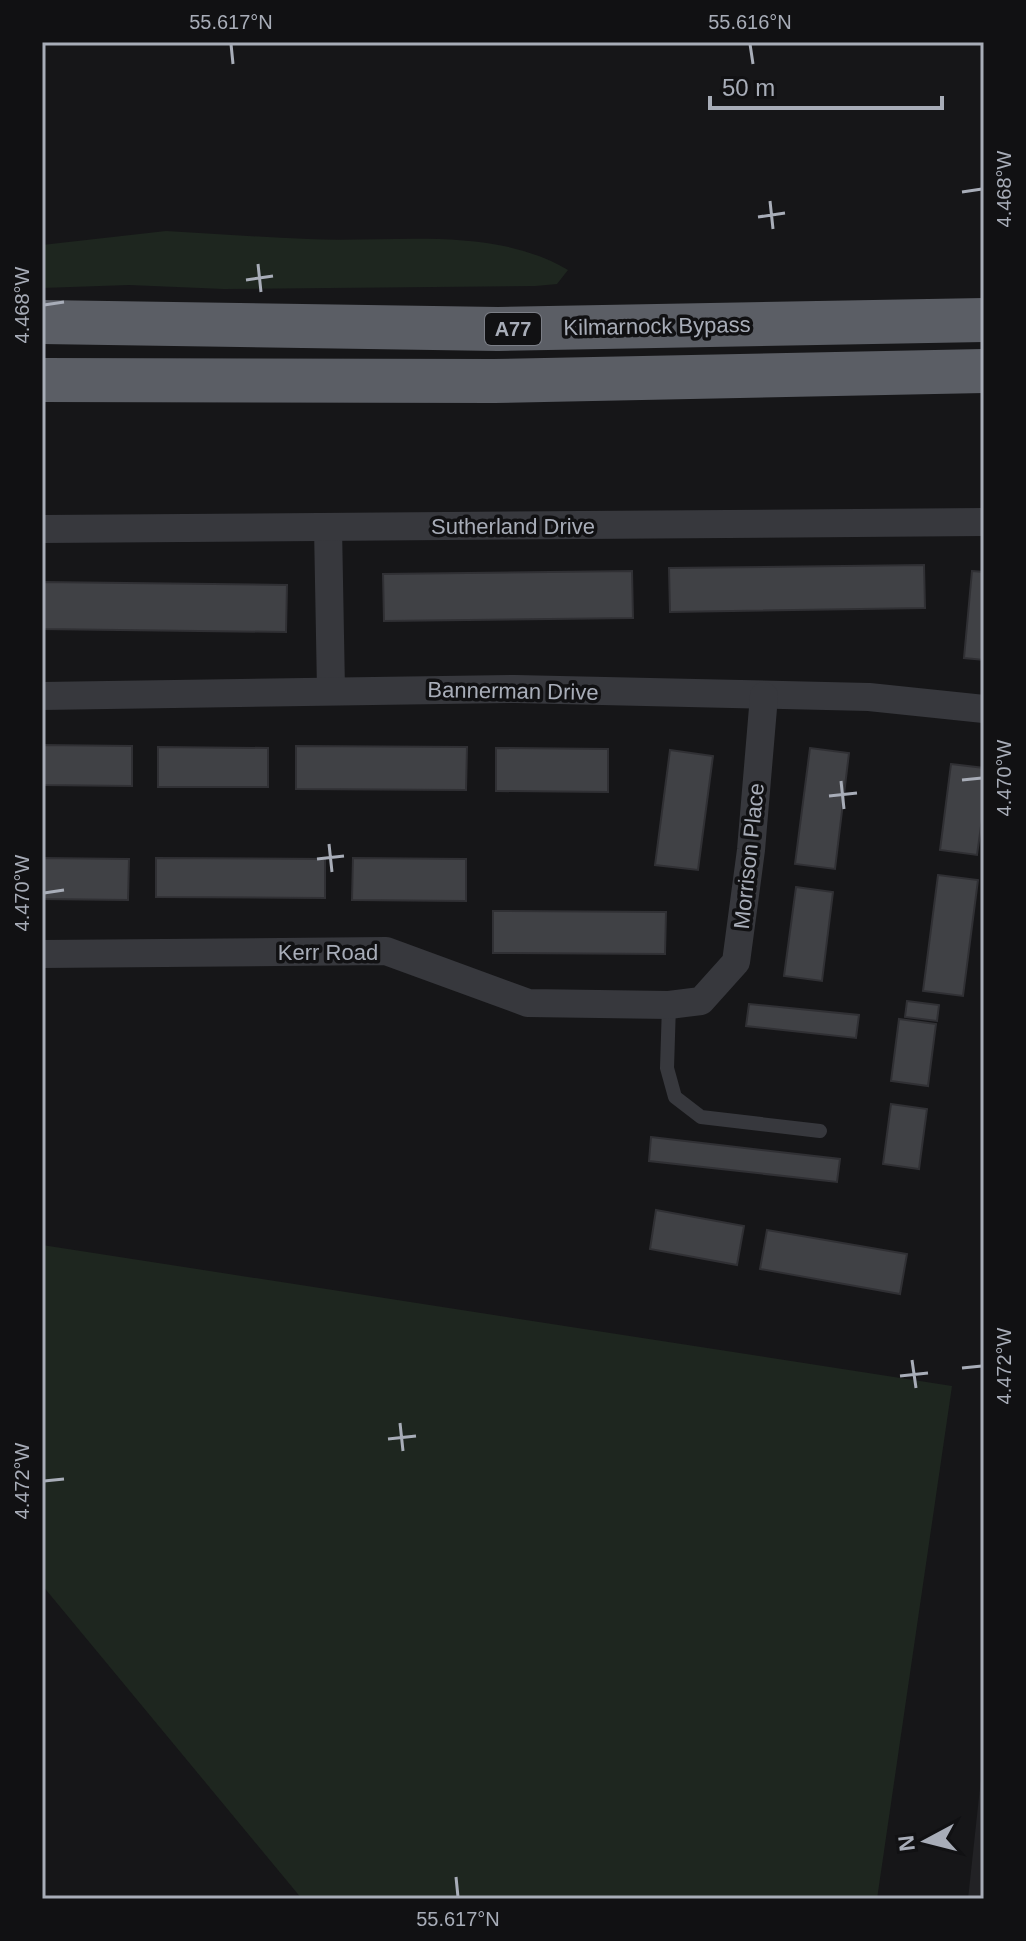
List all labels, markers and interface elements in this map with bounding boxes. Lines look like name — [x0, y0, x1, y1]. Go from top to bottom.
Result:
text: 55.617°N — [189, 11, 273, 33]
text: 55.616°N — [708, 11, 792, 33]
scale bar — [710, 60, 942, 110]
text: 50 m — [722, 74, 775, 101]
text: 4.468°W — [993, 150, 1015, 227]
text: 4.468°W — [11, 266, 33, 343]
street label: Kilmarnock Bypass — [563, 312, 751, 340]
road number: A77 — [485, 313, 541, 345]
street label: Sutherland Drive — [431, 514, 595, 539]
street label: Bannerman Drive — [427, 677, 599, 705]
text: 4.470°W — [993, 739, 1015, 816]
street label: Morrison Place — [729, 782, 769, 930]
text: 4.470°W — [11, 854, 33, 931]
street label: Kerr Road — [278, 940, 378, 965]
text: 4.472°W — [993, 1327, 1015, 1404]
text: 4.472°W — [11, 1442, 33, 1519]
north arrow — [886, 1801, 966, 1881]
text: N — [893, 1834, 920, 1853]
text: 55.617°N — [416, 1908, 500, 1930]

